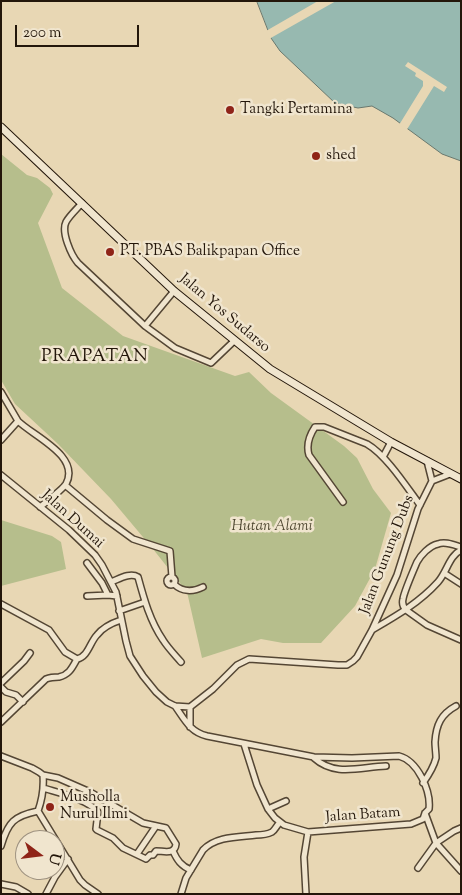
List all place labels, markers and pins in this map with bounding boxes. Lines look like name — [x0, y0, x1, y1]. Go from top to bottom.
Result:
place label: Tangki Pertamina — [240, 101, 353, 119]
marker: Tangki Pertamina — [224, 104, 236, 116]
place label: shed — [326, 147, 356, 165]
marker: shed — [310, 150, 322, 162]
place label: PT. PBAS Balikpapan Office — [120, 243, 300, 261]
marker: PT. PBAS Balikpapan Office — [104, 246, 116, 258]
place label: Musholla Nurul Ilmi — [60, 789, 128, 824]
marker: Musholla Nurul Ilmi — [44, 801, 56, 813]

